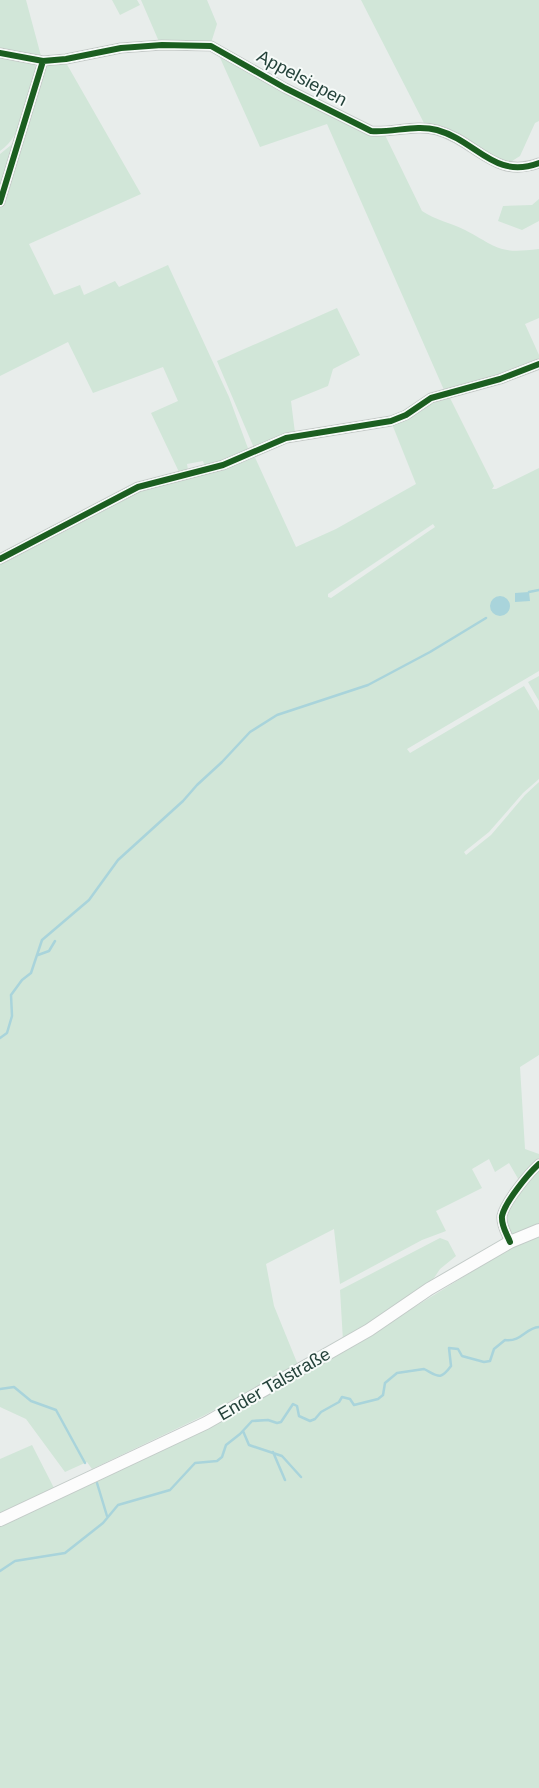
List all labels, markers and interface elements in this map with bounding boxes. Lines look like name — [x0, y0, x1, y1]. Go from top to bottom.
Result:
street label: Appelsiepen — [254, 46, 350, 110]
street label: Ender Talstraße — [214, 1344, 334, 1424]

